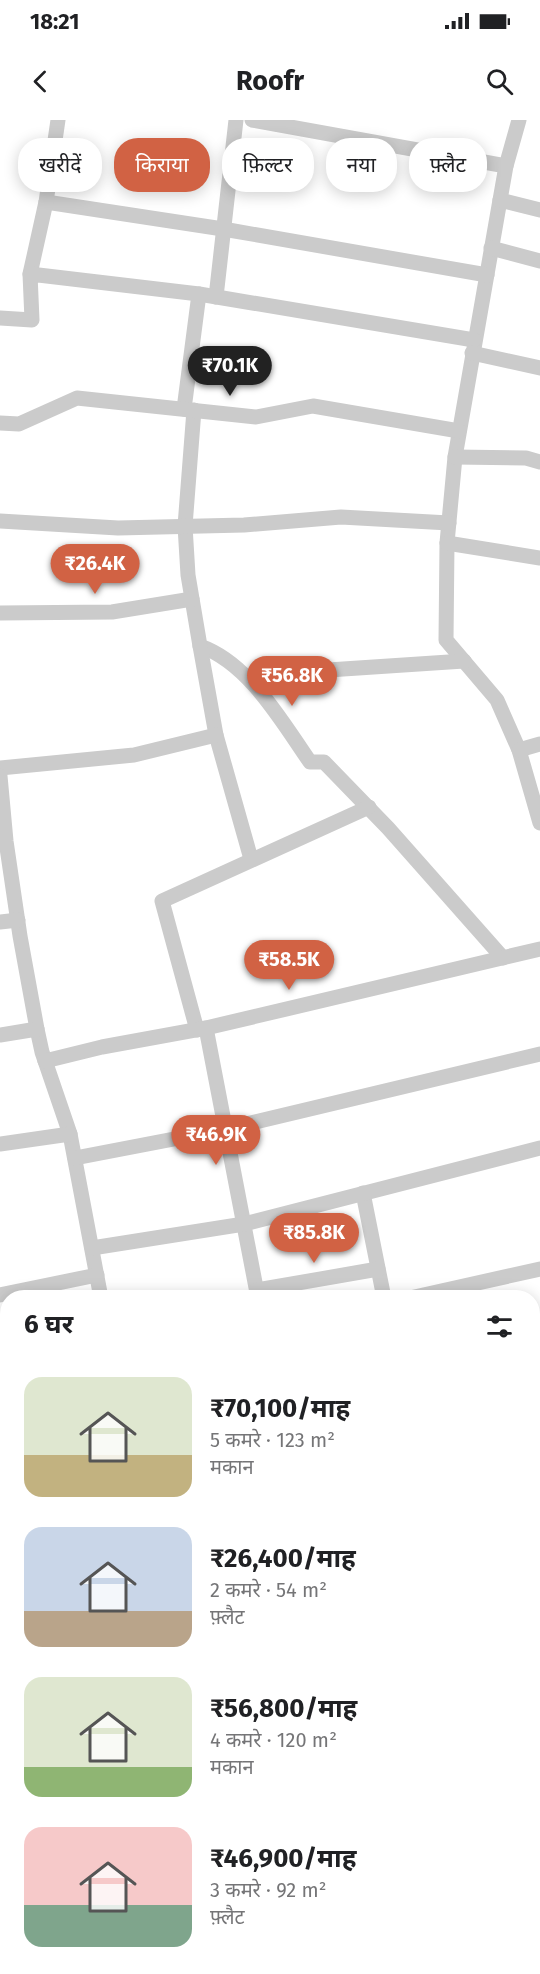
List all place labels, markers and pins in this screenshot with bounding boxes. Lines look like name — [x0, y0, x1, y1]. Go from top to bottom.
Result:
pin: ₹70.1K — [181, 346, 279, 397]
pin: ₹26.4K — [46, 544, 144, 595]
pin: ₹56.8K — [243, 656, 341, 707]
pin: ₹58.5K — [240, 940, 338, 991]
pin: ₹46.9K — [167, 1115, 265, 1166]
pin: ₹85.8K — [265, 1213, 363, 1264]

